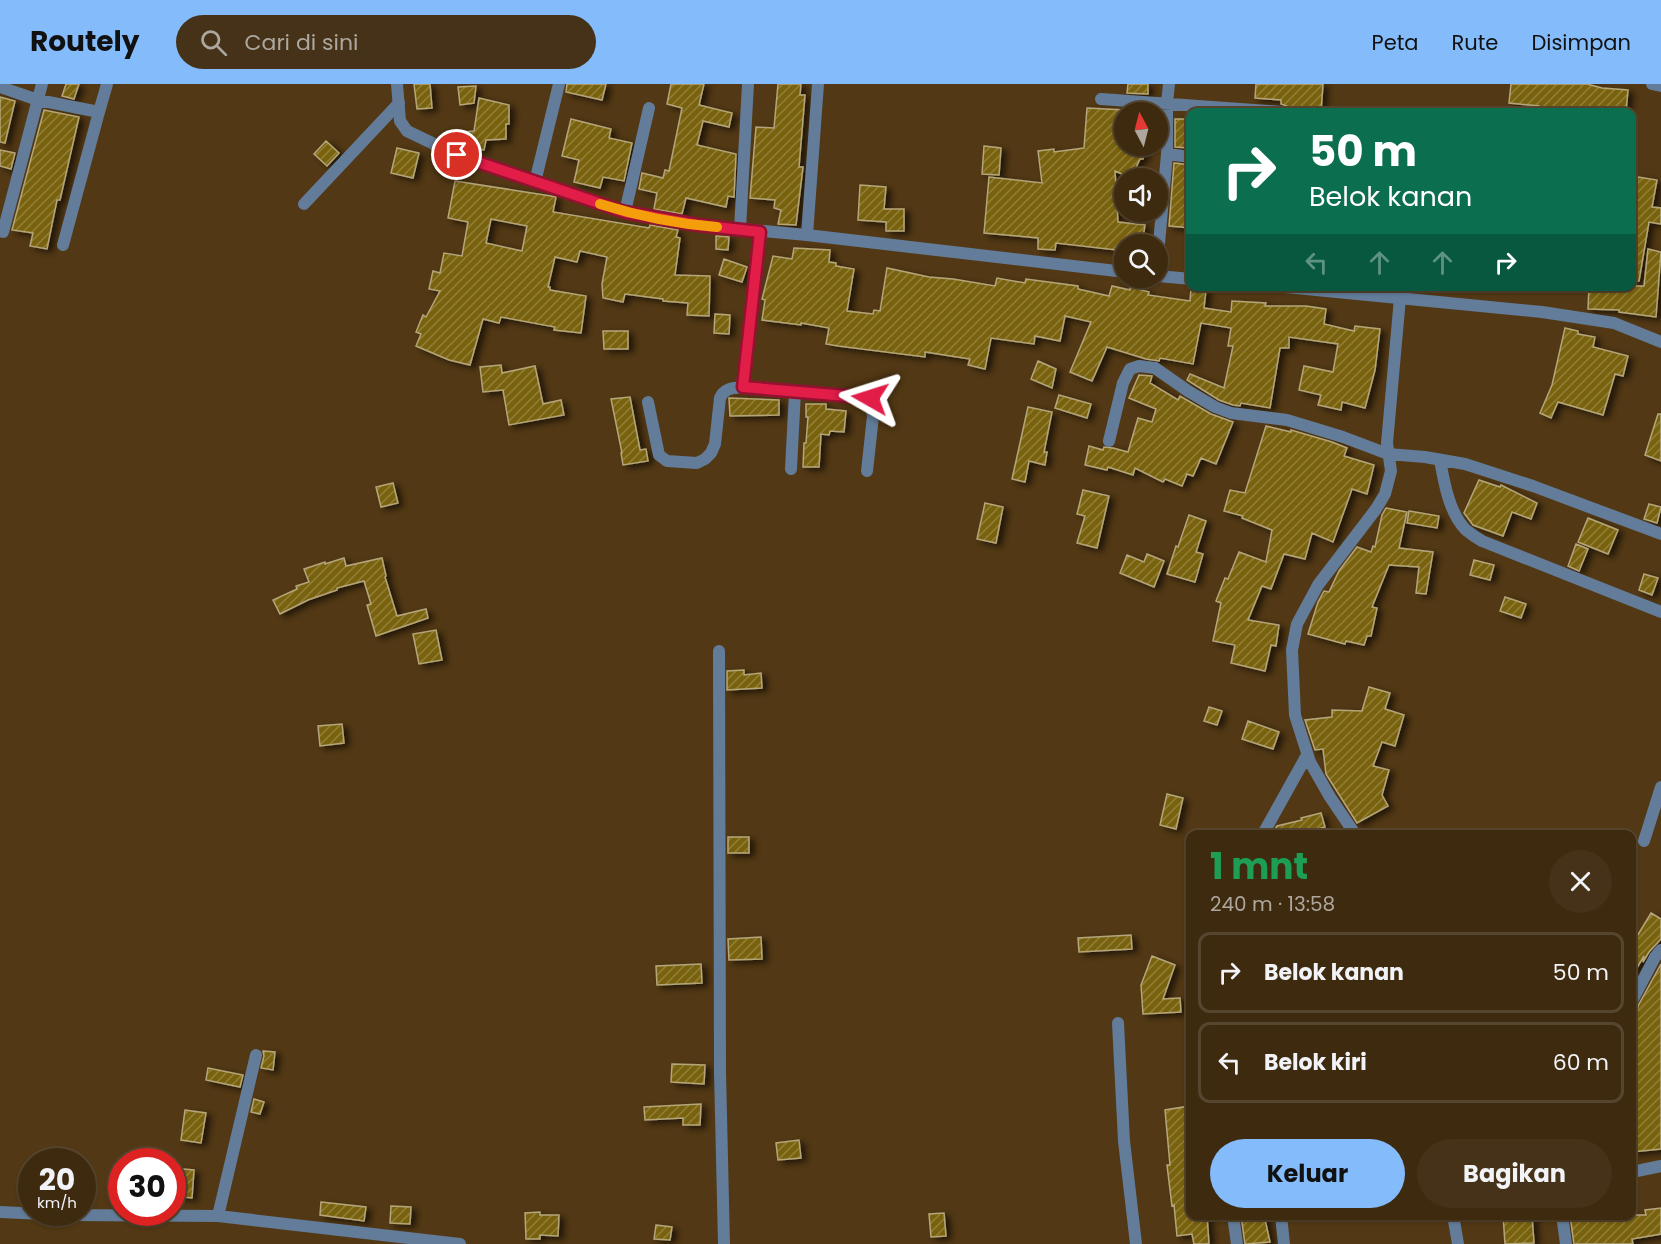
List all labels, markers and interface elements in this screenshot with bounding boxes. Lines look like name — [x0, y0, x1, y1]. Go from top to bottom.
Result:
search box — [176, 15, 596, 69]
text: Routely — [30, 22, 140, 61]
icon: search — [197, 26, 230, 59]
text: Cari di sini — [245, 27, 358, 58]
text: Peta — [1371, 28, 1419, 57]
text: Rute — [1452, 28, 1498, 57]
text: Disimpan — [1531, 28, 1631, 57]
north arrow — [1114, 102, 1168, 156]
map controls — [1114, 102, 1168, 288]
text: 50 m — [1309, 122, 1417, 181]
pin — [431, 129, 482, 180]
icon: right — [1210, 132, 1288, 210]
icon: arrive — [440, 138, 473, 171]
button: sound — [1114, 168, 1168, 222]
text: Belok kanan — [1309, 178, 1472, 215]
button: search — [1114, 234, 1168, 288]
icon: left — [1300, 246, 1333, 279]
icon: ahead — [1363, 246, 1396, 279]
icon: ahead — [1426, 246, 1459, 279]
icon: right — [1489, 246, 1522, 279]
position arrow — [838, 366, 902, 430]
text: 1 mnt — [1210, 841, 1308, 892]
button: close — [1549, 850, 1612, 913]
text: 240 m · 13:58 — [1210, 890, 1335, 918]
icon: right — [1213, 956, 1246, 989]
text: Belok kanan — [1264, 957, 1404, 988]
text: 50 m — [1553, 957, 1609, 988]
icon: left — [1213, 1046, 1246, 1079]
text: Belok kiri — [1264, 1047, 1367, 1078]
text: 60 m — [1553, 1047, 1609, 1078]
button: Keluar — [1210, 1139, 1405, 1208]
button: Bagikan — [1417, 1139, 1612, 1208]
speed limit sign: 30 — [108, 1148, 186, 1226]
text: 20 — [39, 1158, 75, 1201]
text: km/h — [37, 1192, 77, 1213]

